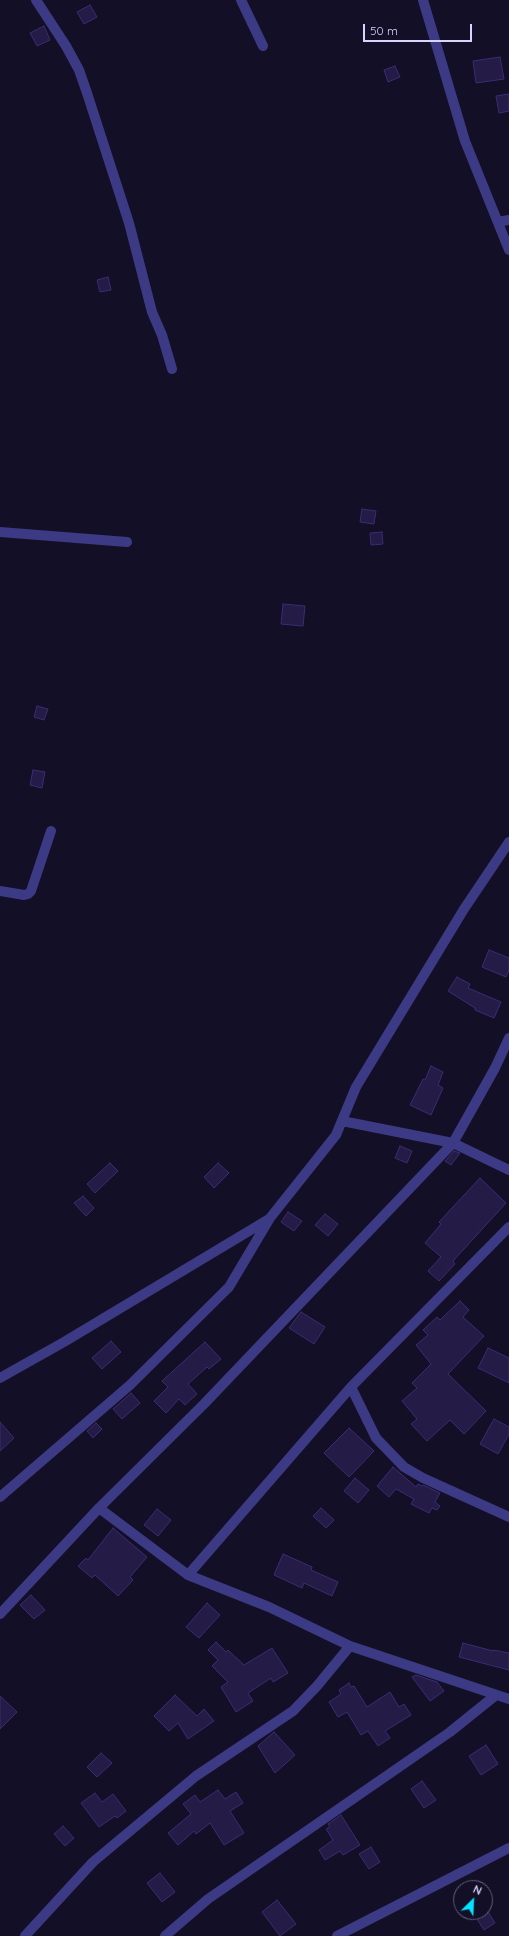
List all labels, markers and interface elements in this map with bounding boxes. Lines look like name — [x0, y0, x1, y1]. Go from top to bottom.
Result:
scale bar — [365, 16, 474, 42]
text: 50 m — [370, 23, 398, 38]
north arrow — [453, 1880, 493, 1920]
text: N — [471, 1882, 484, 1898]

